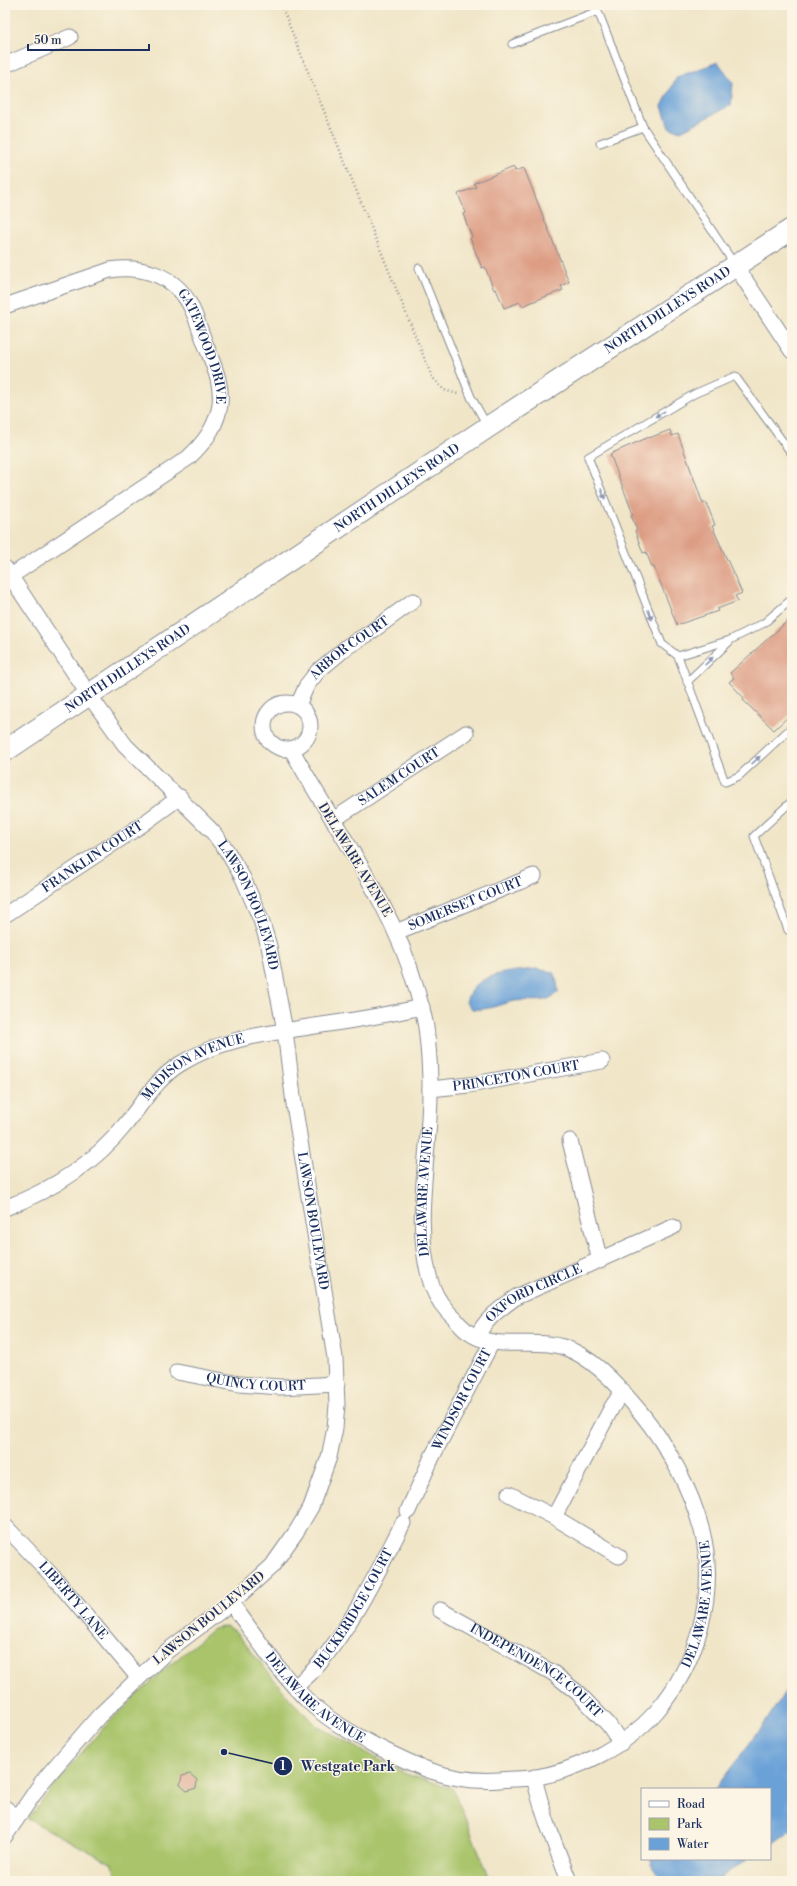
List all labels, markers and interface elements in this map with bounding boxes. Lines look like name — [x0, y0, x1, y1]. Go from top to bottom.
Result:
scale bar — [28, 26, 149, 52]
text: 50 m — [34, 33, 62, 48]
street label: NORTH DILLEYS ROAD — [601, 263, 734, 357]
street label: GATEWOOD DRIVE — [174, 285, 229, 404]
one-way arrow — [654, 411, 666, 418]
street label: NORTH DILLEYS ROAD — [331, 440, 463, 536]
one-way arrow — [600, 488, 606, 500]
one-way arrow — [648, 609, 654, 621]
street label: ARBOR COURT — [306, 613, 393, 683]
street label: NORTH DILLEYS ROAD — [62, 621, 194, 716]
one-way arrow — [704, 656, 714, 666]
street label: SALEM COURT — [355, 744, 443, 809]
one-way arrow — [751, 755, 761, 765]
street label: DELAWARE AVENUE — [315, 800, 395, 920]
street label: FRANKLIN COURT — [39, 818, 146, 896]
street label: LAWSON BOULEVARD — [214, 837, 281, 971]
street label: SOMERSET COURT — [406, 873, 525, 934]
street label: MADISON AVENUE — [138, 1031, 246, 1104]
street label: PRINCETON COURT — [452, 1057, 581, 1095]
street label: DELAWARE AVENUE — [414, 1126, 437, 1258]
street label: LAWSON BOULEVARD — [294, 1151, 332, 1291]
street label: OXFORD CIRCLE — [482, 1261, 585, 1326]
street label: WINDSOR COURT — [428, 1346, 495, 1454]
street label: QUINCY COURT — [205, 1370, 306, 1395]
street label: DELAWARE AVENUE — [678, 1539, 715, 1671]
street label: BUCKERIDGE COURT — [310, 1546, 396, 1672]
street label: LIBERTY LANE — [35, 1558, 111, 1643]
street label: LAWSON BOULEVARD — [150, 1568, 268, 1668]
street label: INDEPENDENCE COURT — [467, 1620, 605, 1721]
street label: DELAWARE AVENUE — [262, 1649, 368, 1747]
callout: Westgate Park — [273, 1753, 403, 1779]
text: Westgate Park — [300, 1758, 396, 1776]
text: 1 — [280, 1759, 286, 1774]
legend — [641, 1788, 771, 1860]
text: Road — [677, 1797, 705, 1812]
text: Park — [677, 1817, 703, 1832]
text: Water — [676, 1837, 709, 1852]

